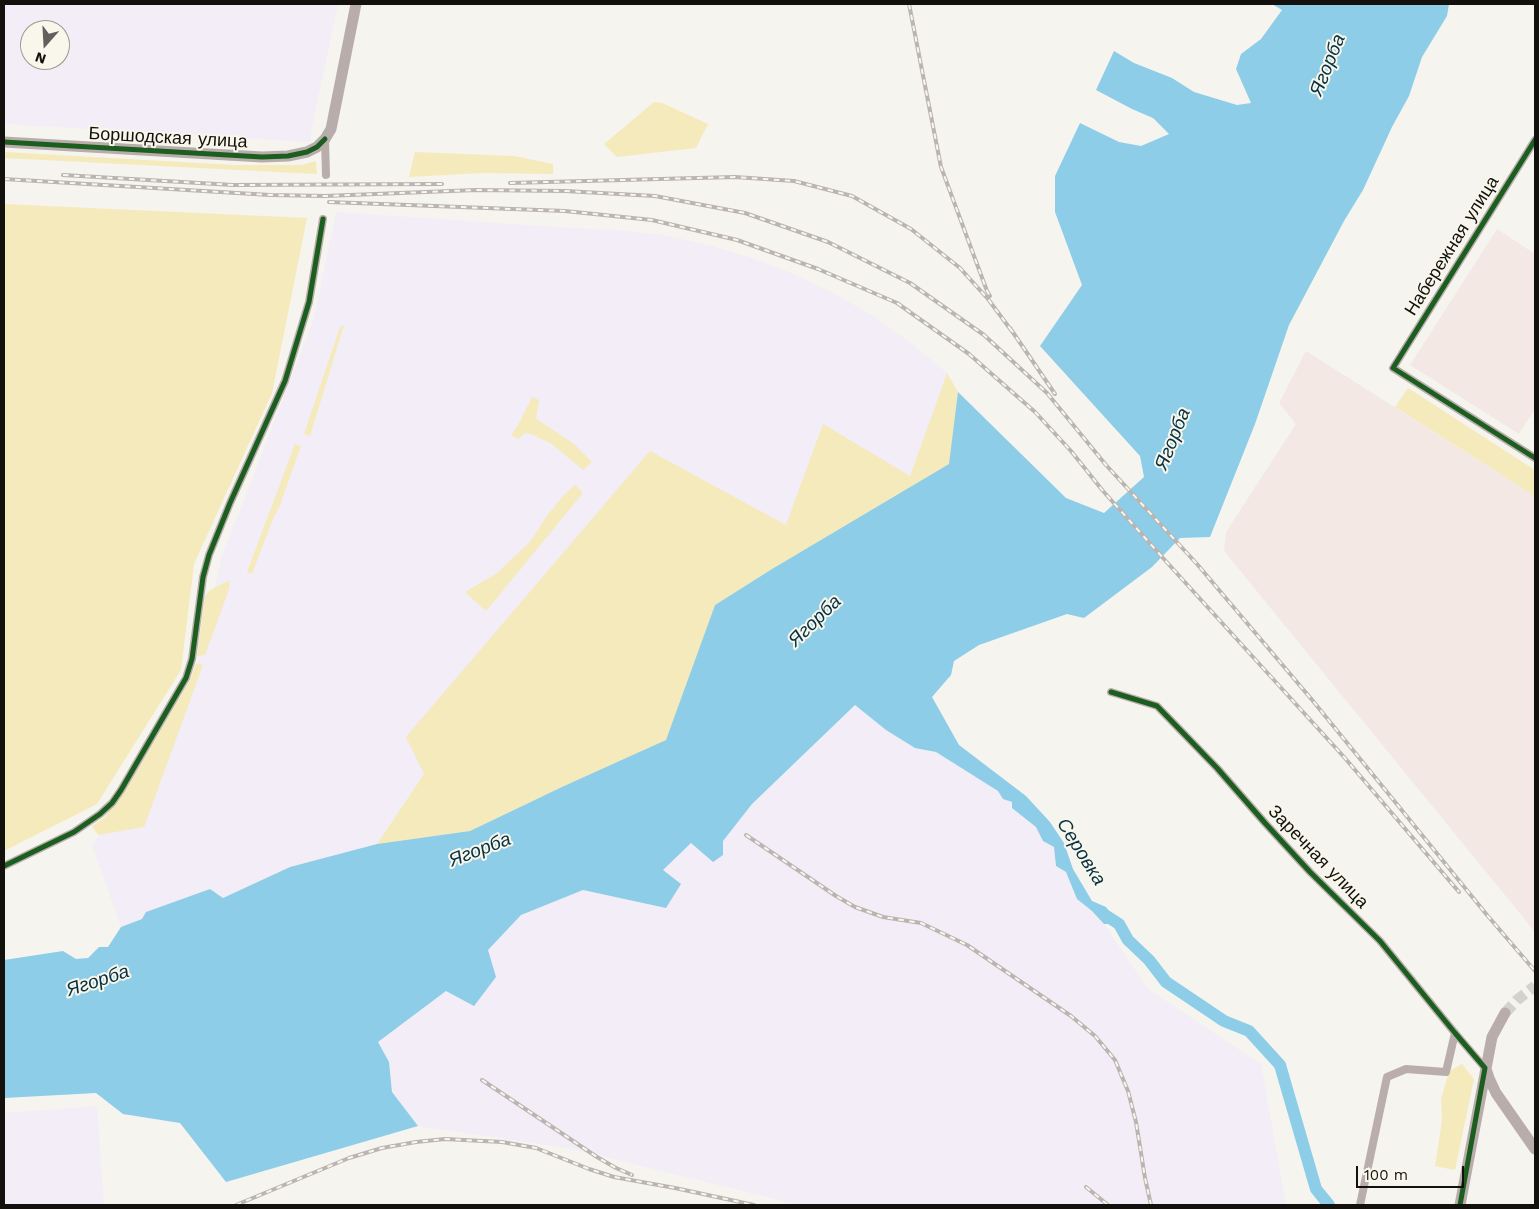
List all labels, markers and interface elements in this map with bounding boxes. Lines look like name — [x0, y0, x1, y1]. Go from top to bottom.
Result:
north arrow — [20, 20, 70, 70]
water label: Ягорба — [1305, 31, 1351, 99]
text: N — [33, 49, 48, 67]
street label: Боршодская улица — [88, 123, 248, 153]
street label: Набережная улица — [1400, 172, 1504, 320]
water label: Ягорба — [1150, 405, 1196, 473]
water label: Ягорба — [784, 590, 846, 652]
street label: Заречная улица — [1263, 801, 1373, 913]
water label: Серовка — [1051, 814, 1111, 890]
water label: Ягорба — [446, 828, 514, 872]
water label: Ягорба — [64, 960, 132, 1002]
scale bar — [1359, 1156, 1466, 1188]
text: 100 m — [1364, 1166, 1408, 1184]

